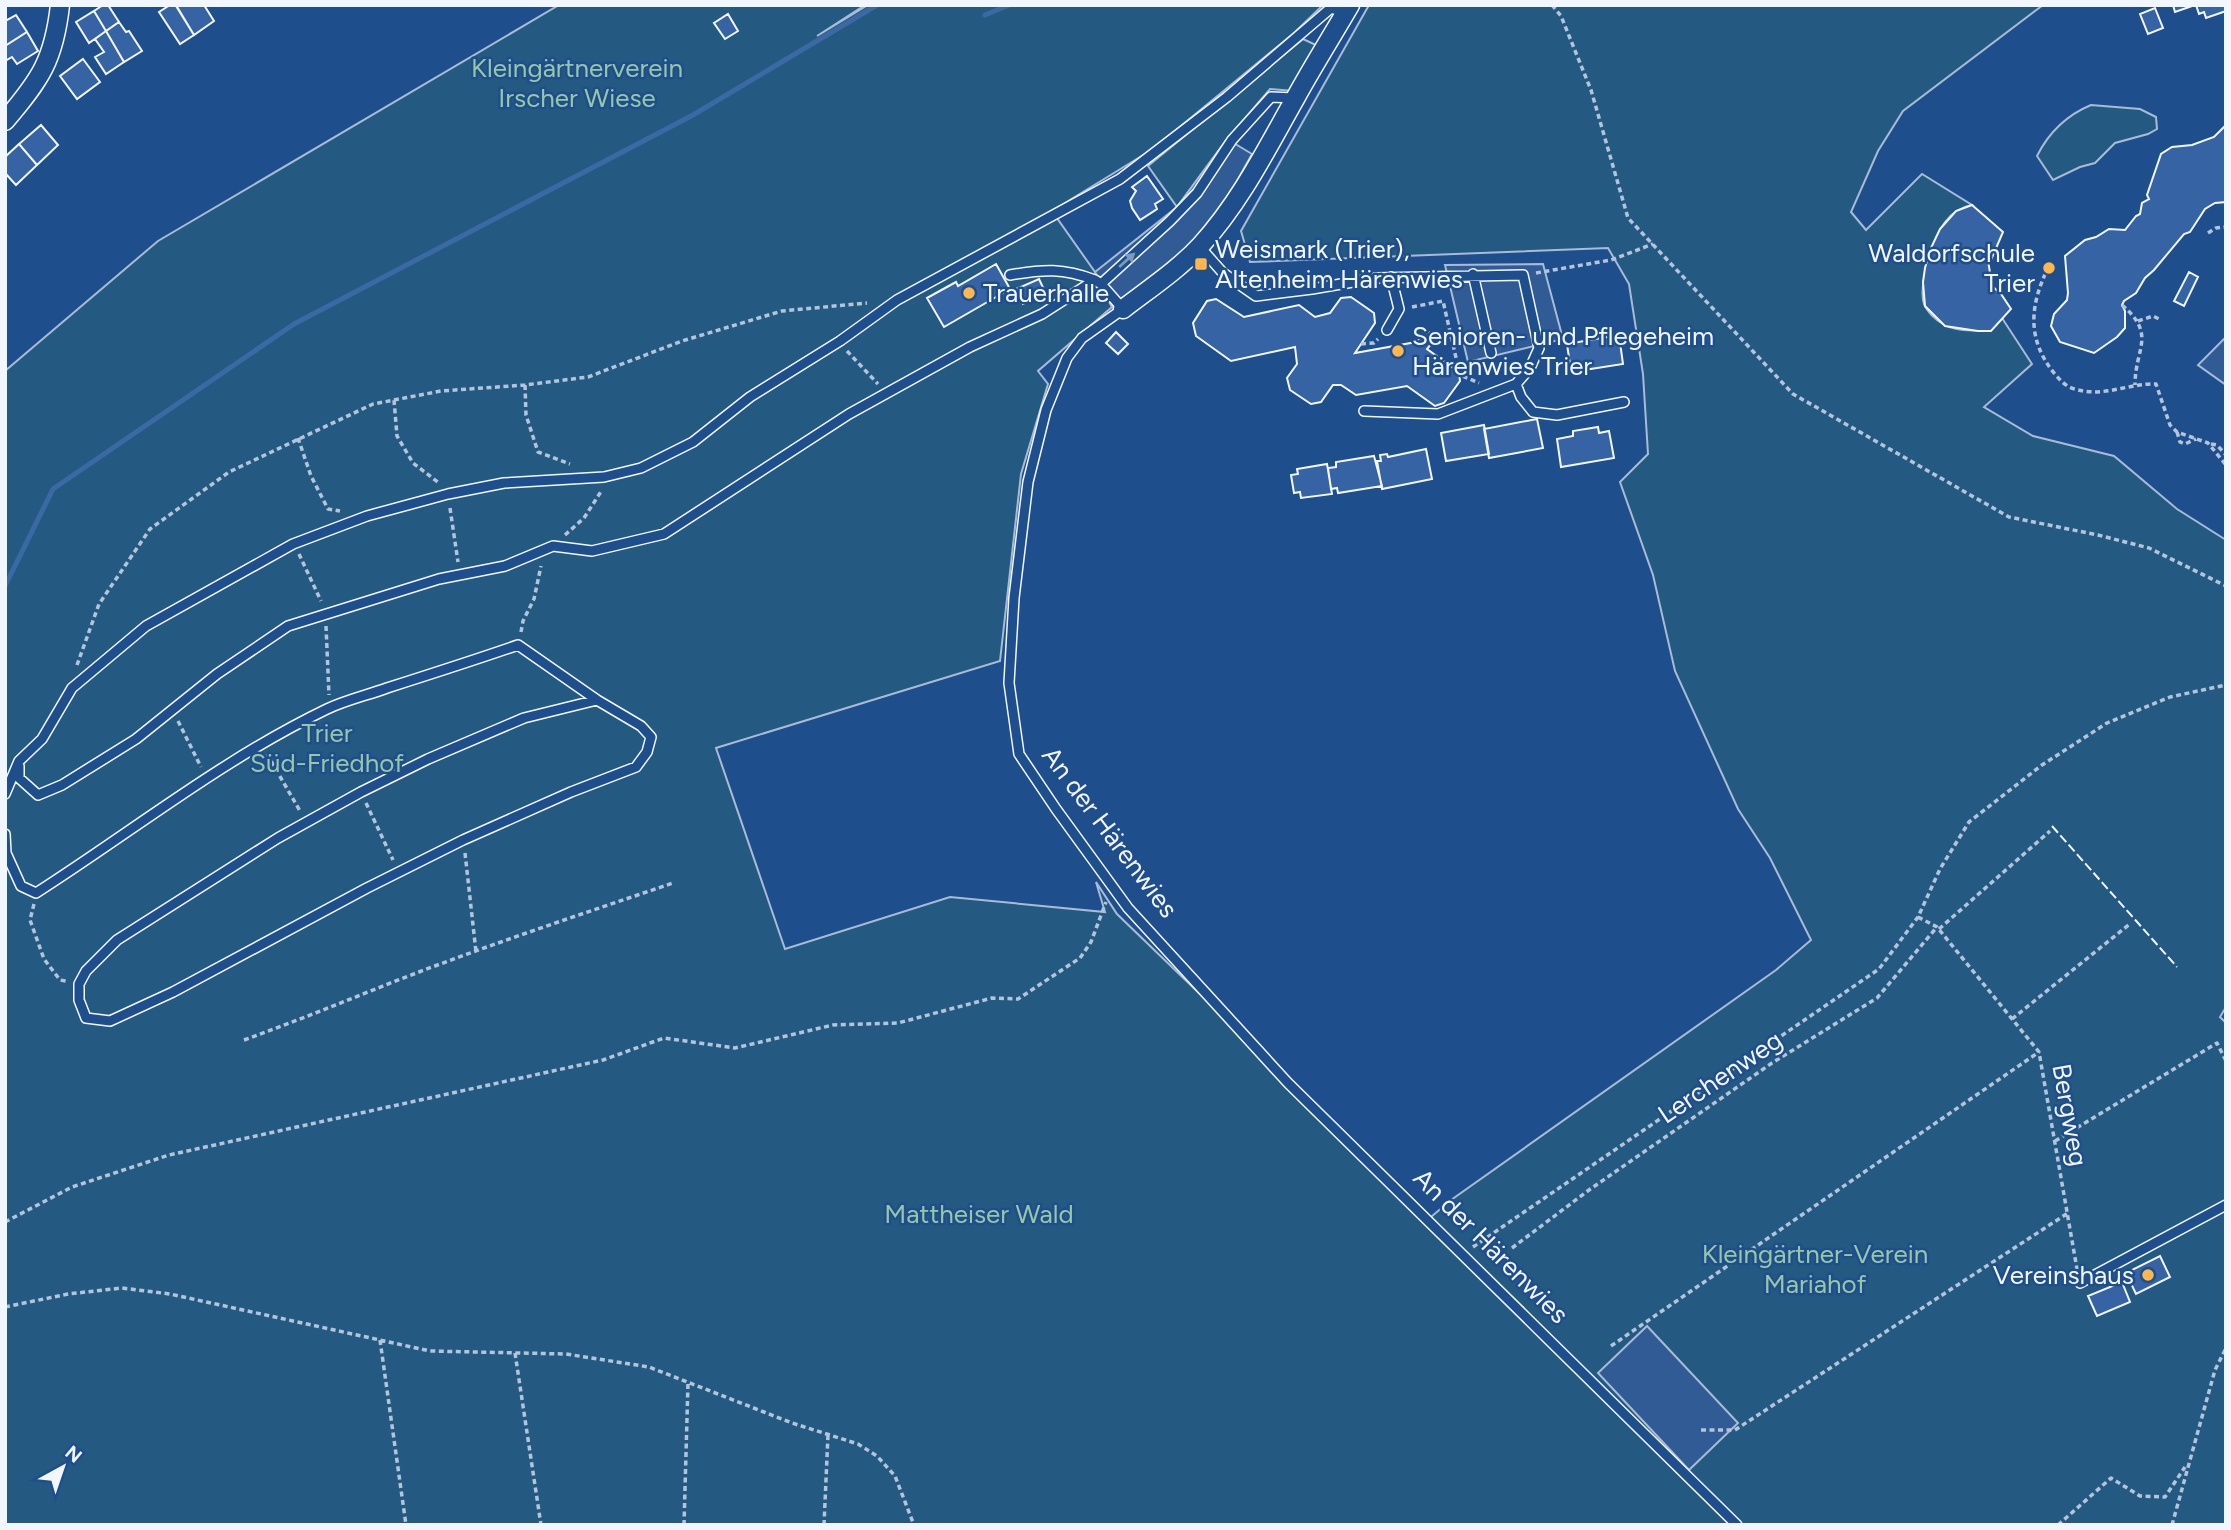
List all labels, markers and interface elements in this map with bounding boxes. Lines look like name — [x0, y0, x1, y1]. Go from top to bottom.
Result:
park label: Kleingärtnerverein Irscher Wiese — [471, 52, 683, 114]
place label: Weismark (Trier), Altenheim Härenwies — [1215, 233, 1463, 295]
place label: Waldorfschule Trier — [1868, 237, 2035, 299]
one-way arrow — [1118, 253, 1135, 269]
marker: Weismark (Trier), Altenheim Härenwies — [1193, 256, 1209, 272]
marker: Waldorfschule Trier — [2041, 260, 2057, 276]
place label: Trauerhalle — [983, 277, 1109, 309]
marker: Trauerhalle — [961, 285, 977, 301]
place label: Senioren- und Pflegeheim Härenwies Trier — [1412, 320, 1714, 382]
marker: Senioren- und Pflegeheim Härenwies Trier — [1390, 343, 1406, 359]
park label: Trier Süd-Friedhof — [250, 717, 404, 779]
street label: An der Härenwies — [1035, 740, 1185, 924]
street label: Lerchenweg — [1652, 1024, 1788, 1130]
street label: Bergweg — [2045, 1061, 2095, 1169]
street label: An der Härenwies — [1407, 1162, 1575, 1330]
park label: Mattheiser Wald — [884, 1198, 1074, 1230]
park label: Kleingärtner-Verein Mariahof — [1702, 1238, 1928, 1300]
place label: Vereinshaus — [1993, 1259, 2134, 1291]
marker: Vereinshaus — [2140, 1267, 2156, 1283]
north arrow — [28, 1432, 98, 1502]
text: N — [61, 1441, 87, 1468]

